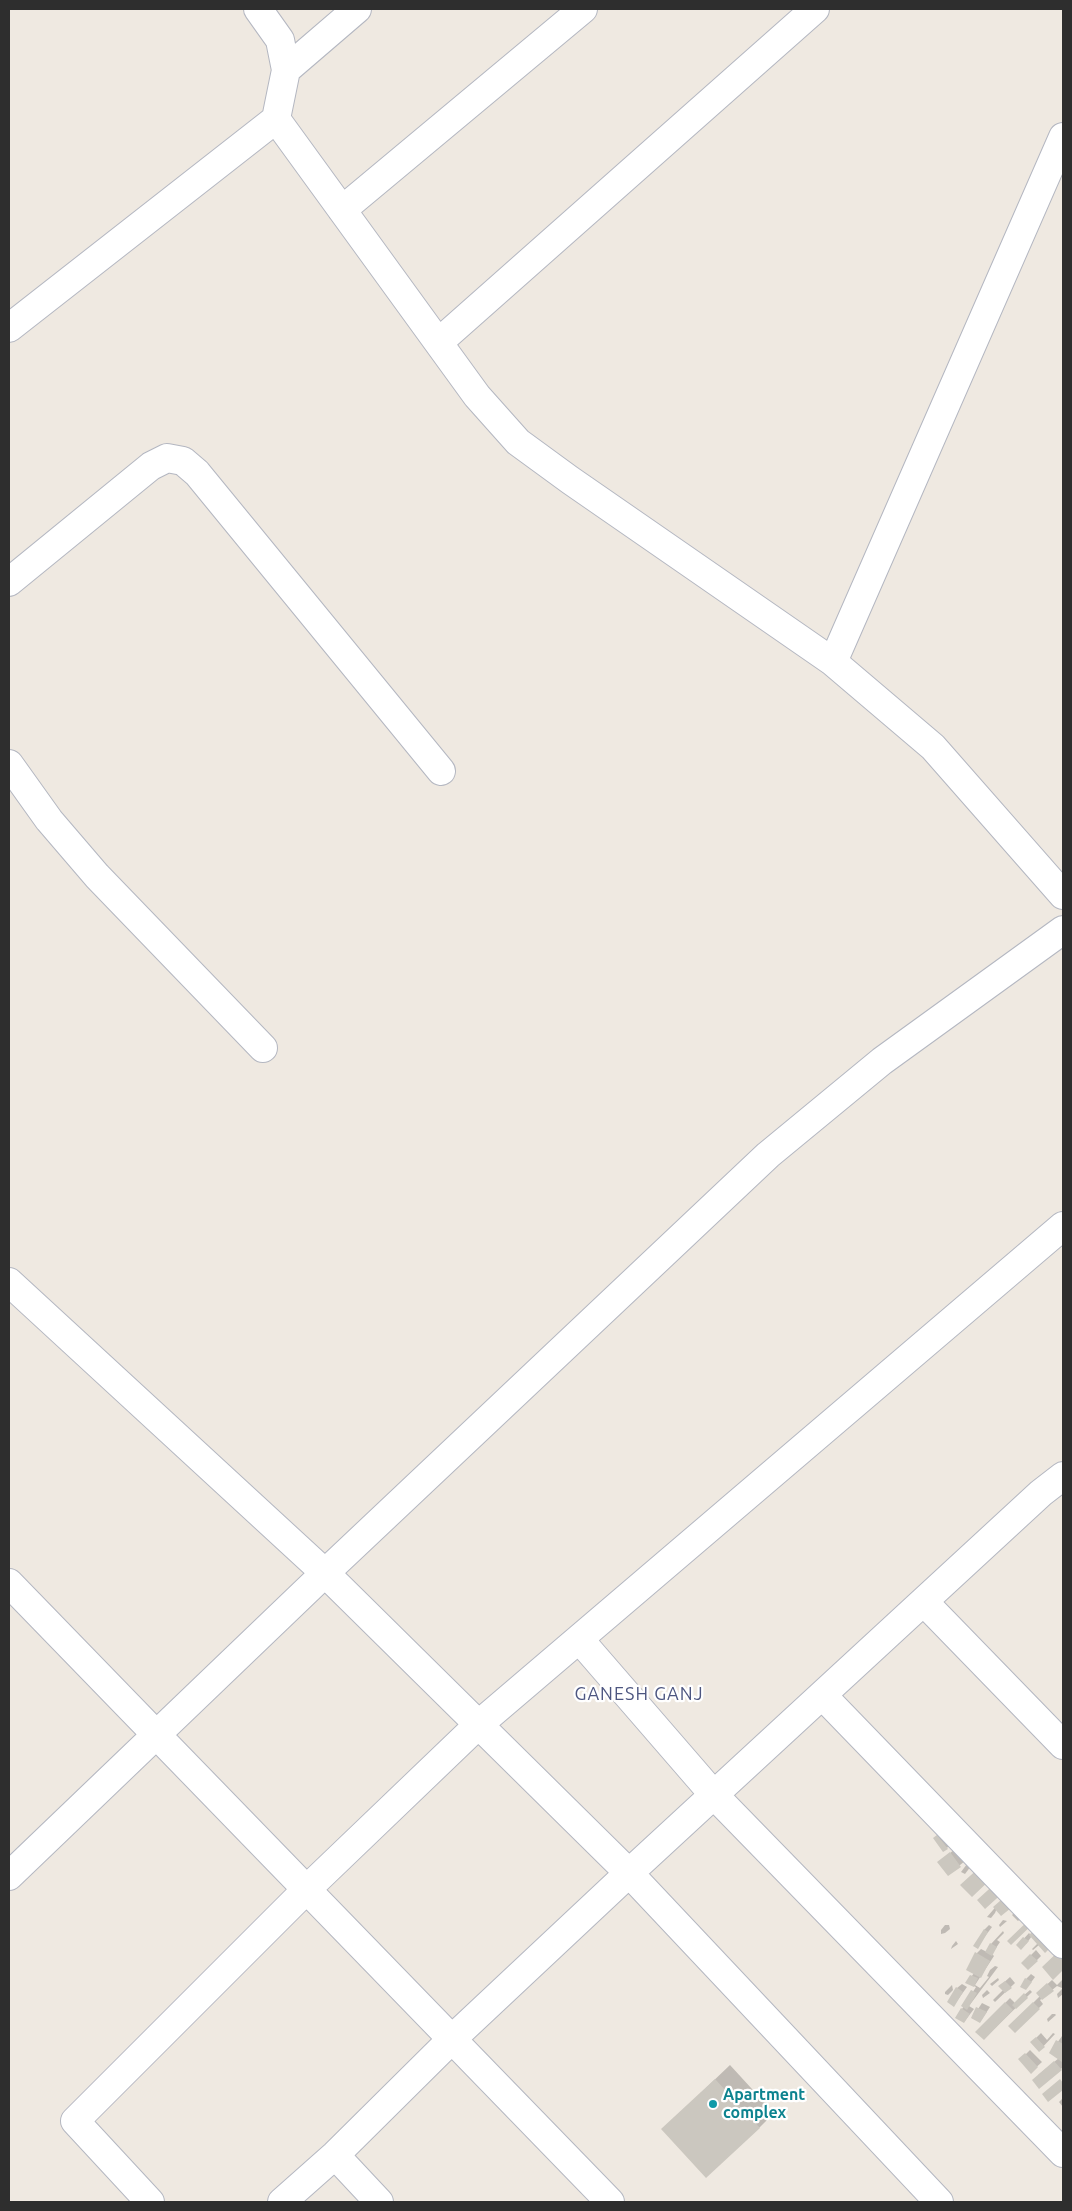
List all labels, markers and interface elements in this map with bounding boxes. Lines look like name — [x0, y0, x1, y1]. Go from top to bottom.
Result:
district label: GANESH GANJ — [573, 1683, 705, 1705]
place label: Apartment complex — [723, 2085, 805, 2123]
marker: Apartment complex — [707, 2098, 719, 2110]

